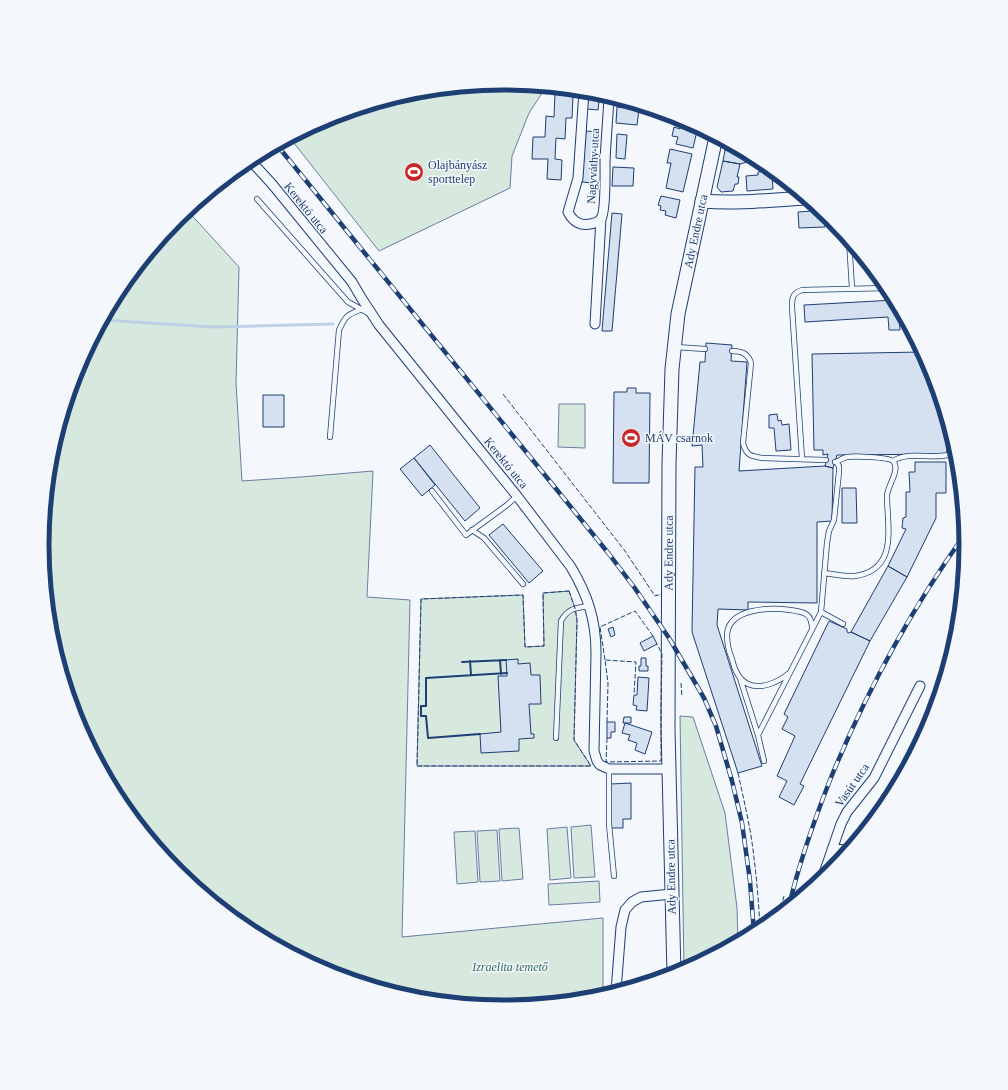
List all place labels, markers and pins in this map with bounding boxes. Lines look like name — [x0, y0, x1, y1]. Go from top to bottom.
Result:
place label: Olajbányász sporttelep — [428, 158, 487, 186]
sports icon: Olajbányász sporttelep — [403, 161, 425, 183]
sports icon: MÁV csarnok — [620, 427, 642, 449]
place label: MÁV csarnok — [645, 431, 713, 445]

